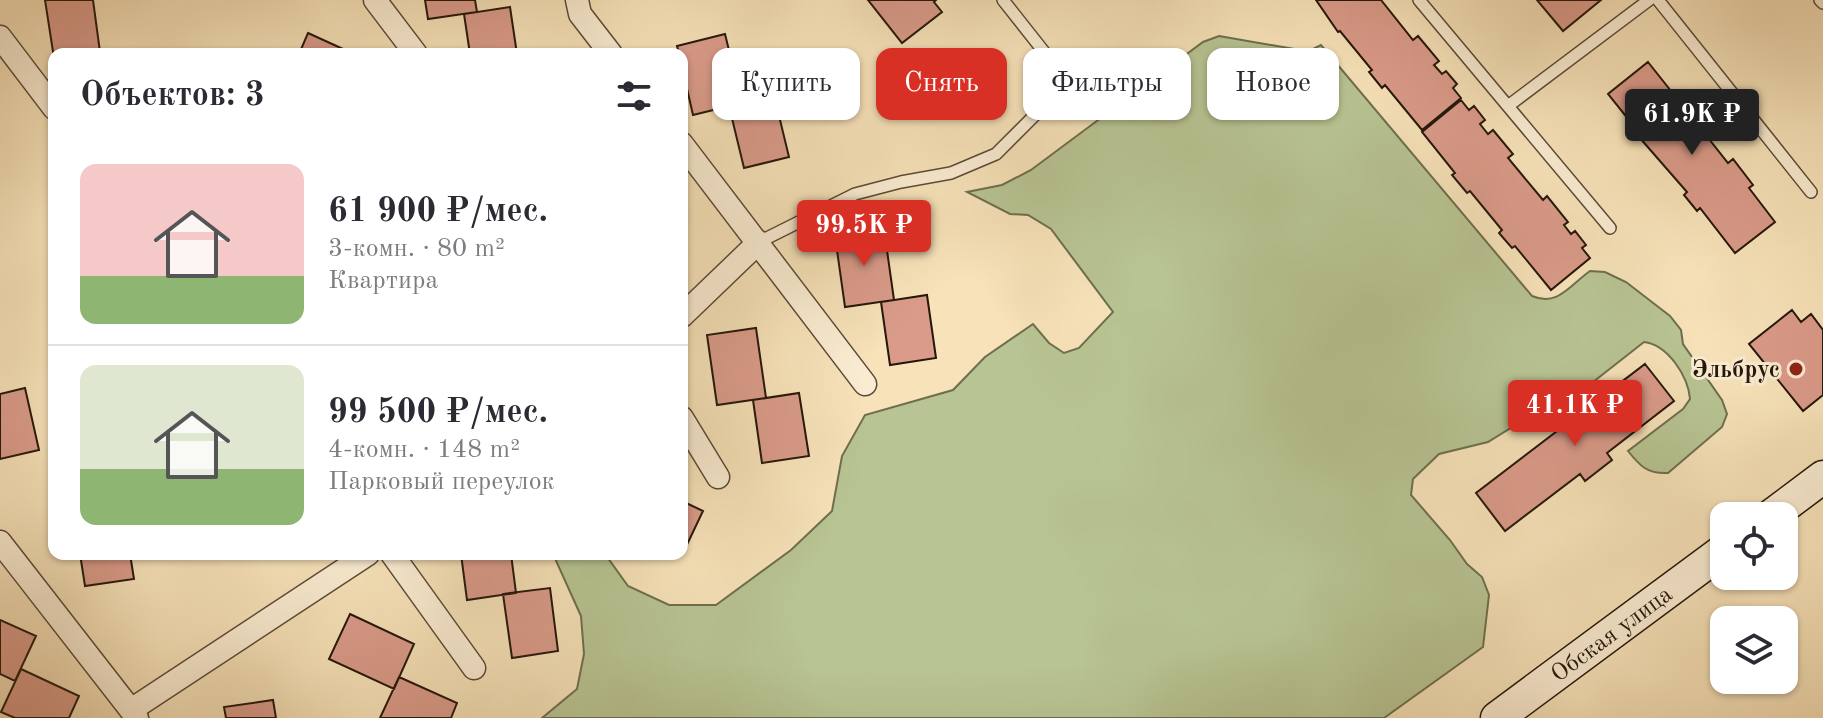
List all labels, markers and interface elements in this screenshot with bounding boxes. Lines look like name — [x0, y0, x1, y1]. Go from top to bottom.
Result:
chip: Купить — [712, 48, 860, 120]
chip: Снять — [876, 48, 1007, 120]
chip: Фильтры — [1023, 48, 1191, 120]
chip: Новое — [1207, 48, 1339, 120]
icon: filters — [612, 74, 656, 118]
text: Объектов: 3 — [80, 79, 265, 113]
pin: 61.9K ₽ — [1618, 89, 1766, 157]
text: 61.9K ₽ — [1643, 102, 1741, 128]
text: 61 900 ₽/мес. — [328, 195, 548, 229]
icon: home — [144, 196, 240, 292]
pin: 99.5K ₽ — [790, 200, 938, 268]
text: 99.5K ₽ — [815, 213, 913, 239]
text: 3-комн. · 80 m² — [328, 236, 505, 262]
text: Квартира — [328, 268, 438, 294]
place label: Эльбрус — [1692, 359, 1780, 383]
marker: Эльбрус — [1787, 360, 1805, 378]
pin: 41.1K ₽ — [1501, 380, 1649, 448]
text: 41.1K ₽ — [1526, 393, 1624, 419]
text: 99 500 ₽/мес. — [328, 396, 548, 430]
icon: home — [144, 397, 240, 493]
text: 4-комн. · 148 m² — [328, 437, 520, 463]
text: Парковый переулок — [328, 469, 555, 495]
map controls — [1710, 502, 1798, 694]
button: locate — [1710, 502, 1798, 590]
street label: Обская улица — [1547, 583, 1677, 688]
button: layers — [1710, 606, 1798, 694]

